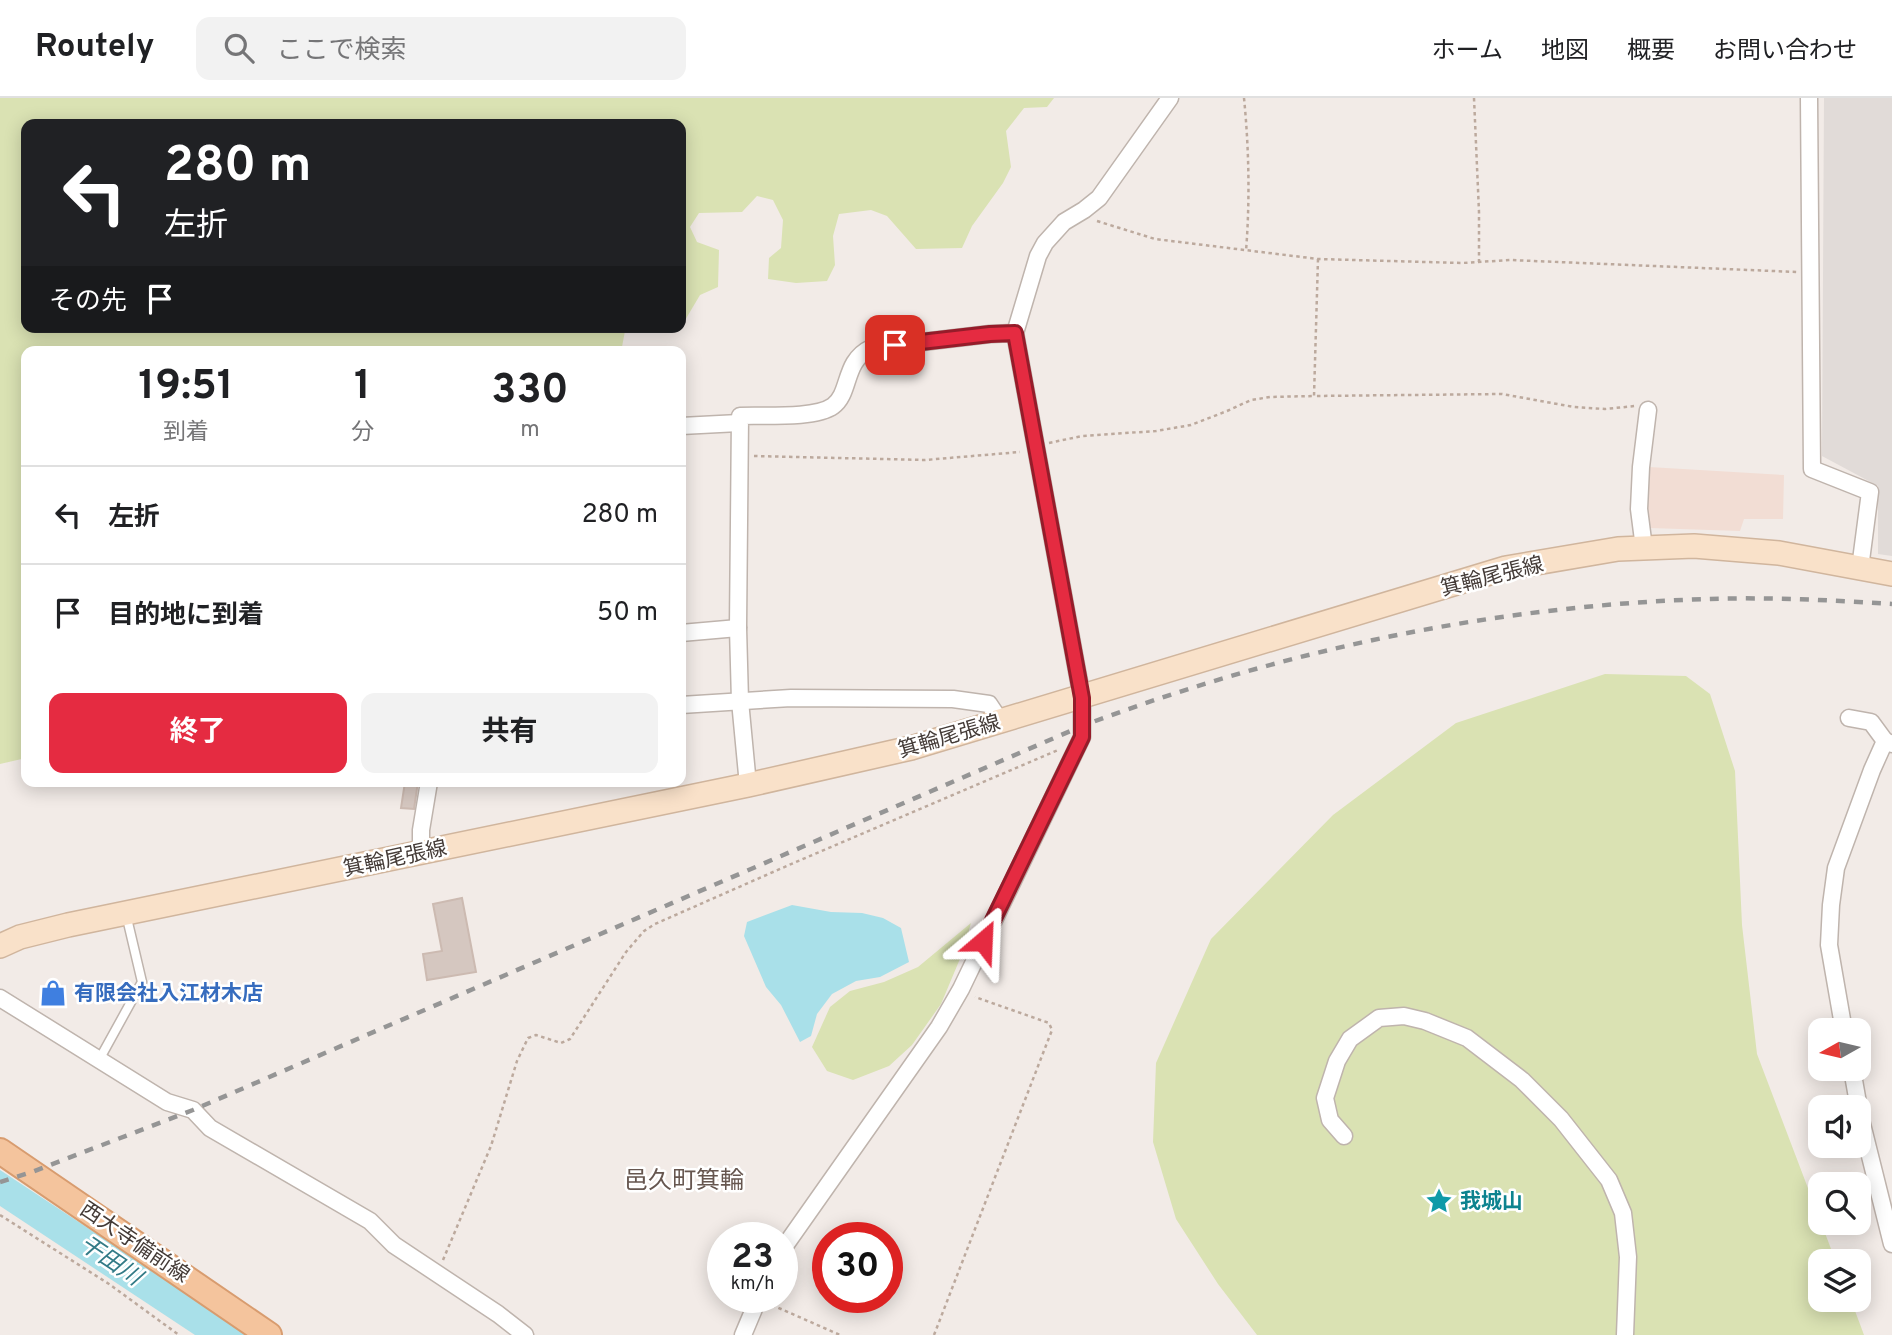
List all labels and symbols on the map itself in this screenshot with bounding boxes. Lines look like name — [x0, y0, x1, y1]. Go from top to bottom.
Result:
pin — [865, 315, 925, 375]
street label: 箕輪尾張線 — [1438, 552, 1547, 603]
street label: 箕輪尾張線 — [895, 710, 1004, 765]
street label: 箕輪尾張線 — [341, 835, 449, 884]
position arrow — [946, 904, 1020, 978]
shop icon: 有限会社入江材木店 — [38, 978, 68, 1008]
place label: 有限会社入江材木店 — [74, 981, 263, 1008]
north arrow — [1808, 1018, 1871, 1082]
district label: 邑久町箕輪 — [624, 1167, 744, 1197]
place icon: 我城山 — [1424, 1186, 1454, 1216]
place label: 我城山 — [1460, 1189, 1523, 1216]
street label: 西大寺備前線 — [74, 1197, 194, 1290]
speed limit sign: 30 — [812, 1222, 903, 1313]
water label: 干田川 — [73, 1231, 149, 1295]

